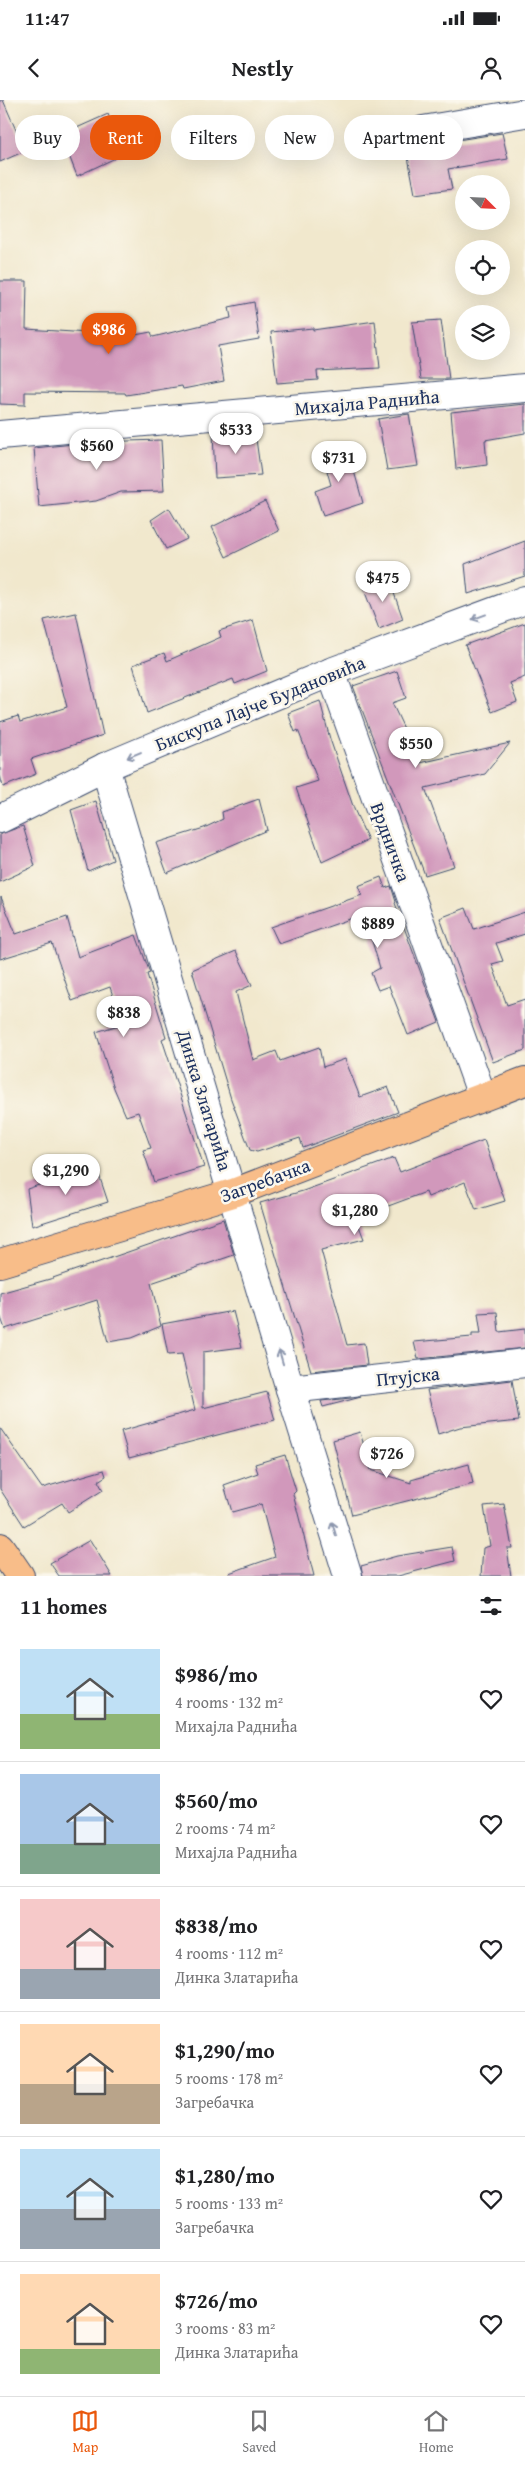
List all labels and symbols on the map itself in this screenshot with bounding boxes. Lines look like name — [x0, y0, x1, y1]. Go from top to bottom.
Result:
north arrow — [455, 175, 510, 230]
pin: $986 — [79, 312, 139, 355]
street label: Михајла Раднића — [293, 382, 441, 422]
pin: $533 — [206, 412, 266, 455]
pin: $560 — [67, 428, 127, 471]
pin: $731 — [309, 440, 369, 483]
pin: $475 — [353, 560, 413, 603]
one-way arrow — [472, 613, 488, 622]
street label: Бискупа Лајче Будановића — [151, 648, 369, 758]
pin: $550 — [386, 726, 446, 769]
one-way arrow — [127, 751, 142, 760]
street label: Врдничка — [364, 798, 418, 886]
pin: $889 — [348, 906, 408, 949]
pin: $838 — [94, 996, 154, 1038]
street label: Динка Златарића — [170, 1025, 240, 1174]
street label: Загребачка — [216, 1151, 314, 1209]
pin: $1,290 — [25, 1154, 107, 1196]
pin: $1,280 — [314, 1194, 396, 1236]
one-way arrow — [275, 1350, 285, 1366]
street label: Птујска — [375, 1359, 441, 1393]
pin: $726 — [357, 1436, 417, 1479]
one-way arrow — [328, 1522, 338, 1538]

